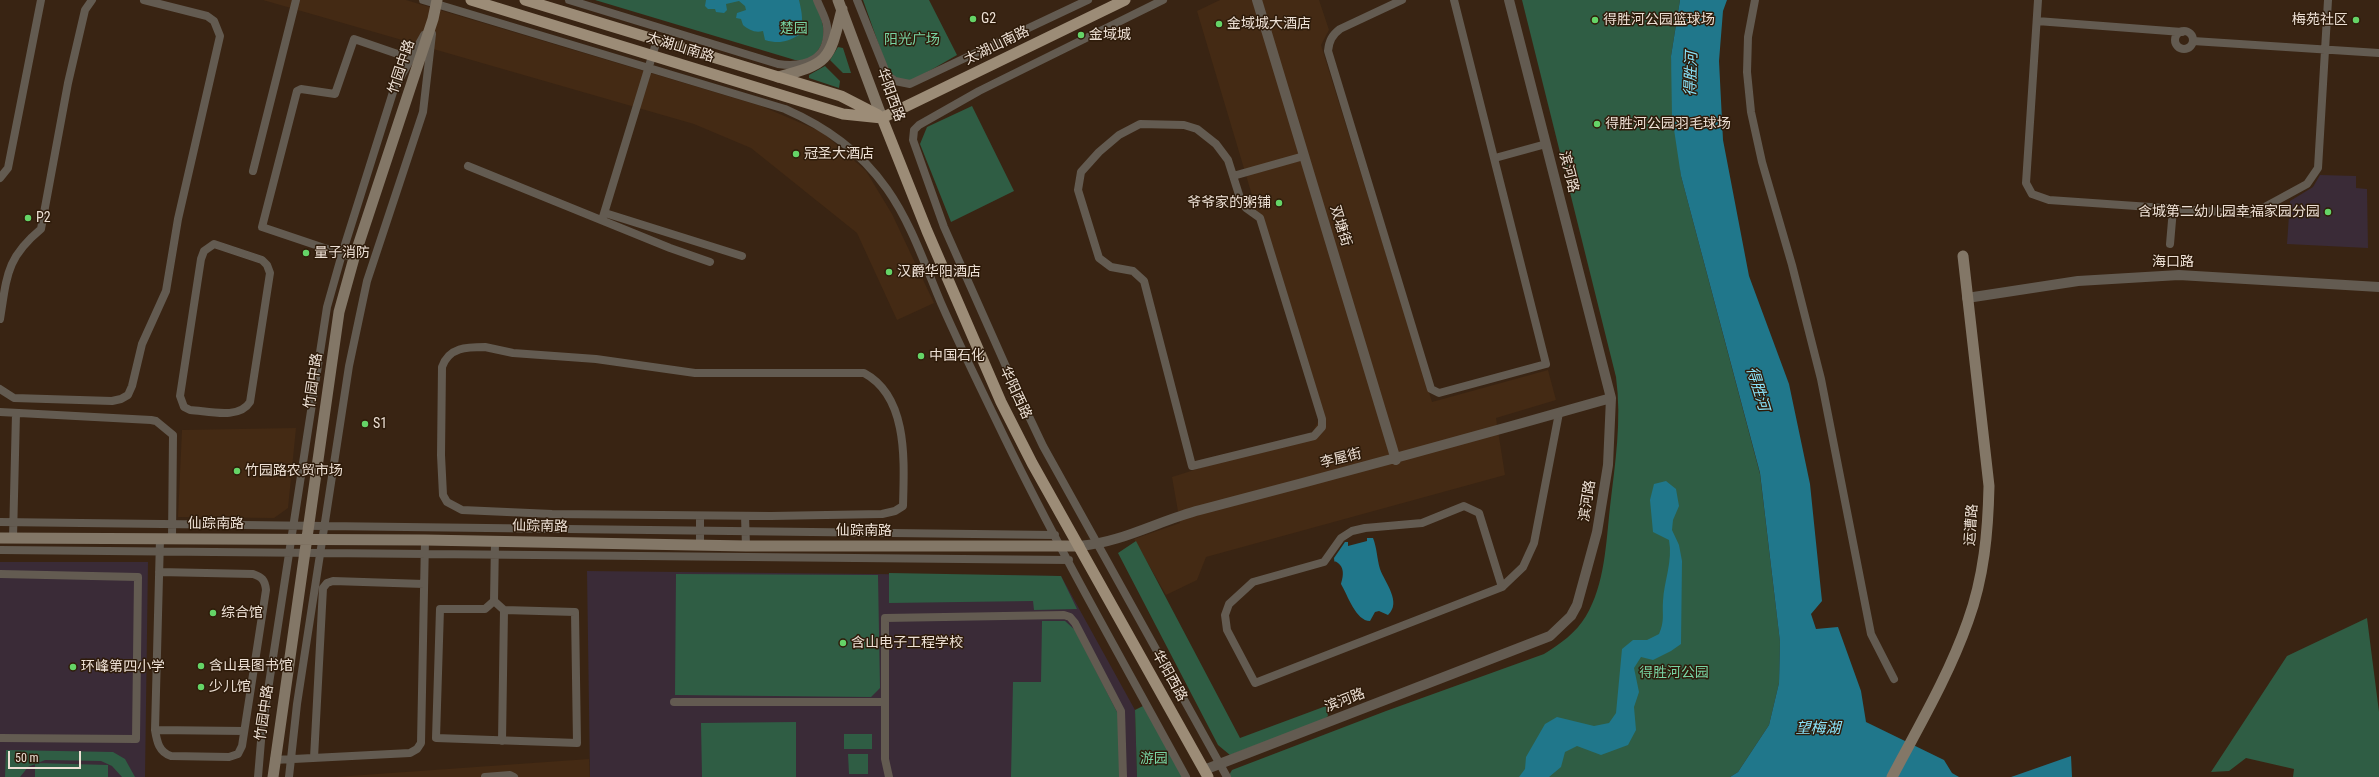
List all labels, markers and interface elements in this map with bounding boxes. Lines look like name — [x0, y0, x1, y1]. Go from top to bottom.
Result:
place label: G2 — [981, 11, 996, 27]
place label: 得胜河公园篮球场 — [1603, 12, 1715, 28]
place label: 梅苑社区 — [2292, 12, 2348, 28]
marker: G2 — [968, 14, 978, 24]
marker: 得胜河公园篮球场 — [1590, 15, 1600, 25]
marker: 梅苑社区 — [2351, 15, 2361, 25]
place label: 金域城大酒店 — [1227, 16, 1311, 32]
marker: 金域城大酒店 — [1214, 19, 1224, 29]
park label: 楚园 — [780, 21, 808, 37]
street label: 太湖山南路 — [962, 23, 1032, 69]
place label: 金域城 — [1089, 27, 1131, 43]
street label: 太湖山南路 — [644, 30, 716, 66]
marker: 金域城 — [1076, 30, 1086, 40]
park label: 阳光广场 — [884, 32, 940, 48]
street label: 竹园中路 — [385, 38, 419, 96]
water label: 得胜河 — [1682, 51, 1702, 97]
street label: 华阳西路 — [873, 66, 907, 124]
place label: 得胜河公园羽毛球场 — [1605, 116, 1731, 132]
marker: 得胜河公园羽毛球场 — [1592, 119, 1602, 129]
place label: 冠圣大酒店 — [804, 146, 874, 162]
marker: 冠圣大酒店 — [791, 149, 801, 159]
street label: 滨河路 — [1555, 150, 1581, 194]
place label: 爷爷家的粥铺 — [1187, 195, 1271, 211]
marker: 爷爷家的粥铺 — [1274, 198, 1284, 208]
street label: 双塘街 — [1326, 203, 1354, 249]
place label: 含城第二幼儿园幸福家园分园 — [2138, 204, 2320, 220]
marker: 含城第二幼儿园幸福家园分园 — [2323, 207, 2333, 217]
place label: P2 — [36, 210, 51, 226]
marker: P2 — [23, 213, 33, 223]
place label: 量子消防 — [314, 245, 370, 261]
marker: 量子消防 — [301, 248, 311, 258]
street label: 海口路 — [2152, 254, 2194, 270]
place label: 汉爵华阳酒店 — [897, 264, 981, 280]
marker: 汉爵华阳酒店 — [884, 267, 894, 277]
place label: 中国石化 — [929, 348, 985, 364]
marker: 中国石化 — [916, 351, 926, 361]
street label: 竹园中路 — [302, 352, 326, 410]
street label: 华阳西路 — [996, 364, 1034, 422]
water label: 得胜河 — [1742, 365, 1772, 413]
place label: S1 — [373, 416, 387, 432]
marker: S1 — [360, 419, 370, 429]
street label: 李屋街 — [1319, 446, 1363, 472]
place label: 竹园路农贸市场 — [245, 463, 343, 479]
marker: 竹园路农贸市场 — [232, 466, 242, 476]
street label: 滨河路 — [1576, 479, 1600, 523]
street label: 运漕路 — [1962, 503, 1982, 547]
street label: 仙踪南路 — [188, 516, 244, 532]
street label: 仙踪南路 — [512, 518, 568, 536]
street label: 仙踪南路 — [836, 523, 892, 539]
place label: 综合馆 — [221, 605, 263, 621]
marker: 综合馆 — [208, 608, 218, 618]
place label: 含山电子工程学校 — [851, 635, 963, 651]
marker: 含山电子工程学校 — [838, 638, 848, 648]
street label: 华阳西路 — [1148, 647, 1190, 705]
place label: 含山县图书馆 — [209, 658, 293, 674]
place label: 环峰第四小学 — [81, 659, 165, 675]
marker: 含山县图书馆 — [196, 661, 206, 671]
marker: 环峰第四小学 — [68, 662, 78, 672]
park label: 得胜河公园 — [1639, 665, 1709, 681]
place label: 少儿馆 — [209, 679, 251, 695]
marker: 少儿馆 — [196, 682, 206, 692]
street label: 竹园中路 — [253, 684, 277, 742]
street label: 滨河路 — [1322, 686, 1368, 716]
water label: 望梅湖 — [1796, 720, 1840, 738]
scale bar — [10, 743, 83, 769]
text: 50 m — [15, 751, 39, 765]
park label: 游园 — [1140, 751, 1168, 767]

